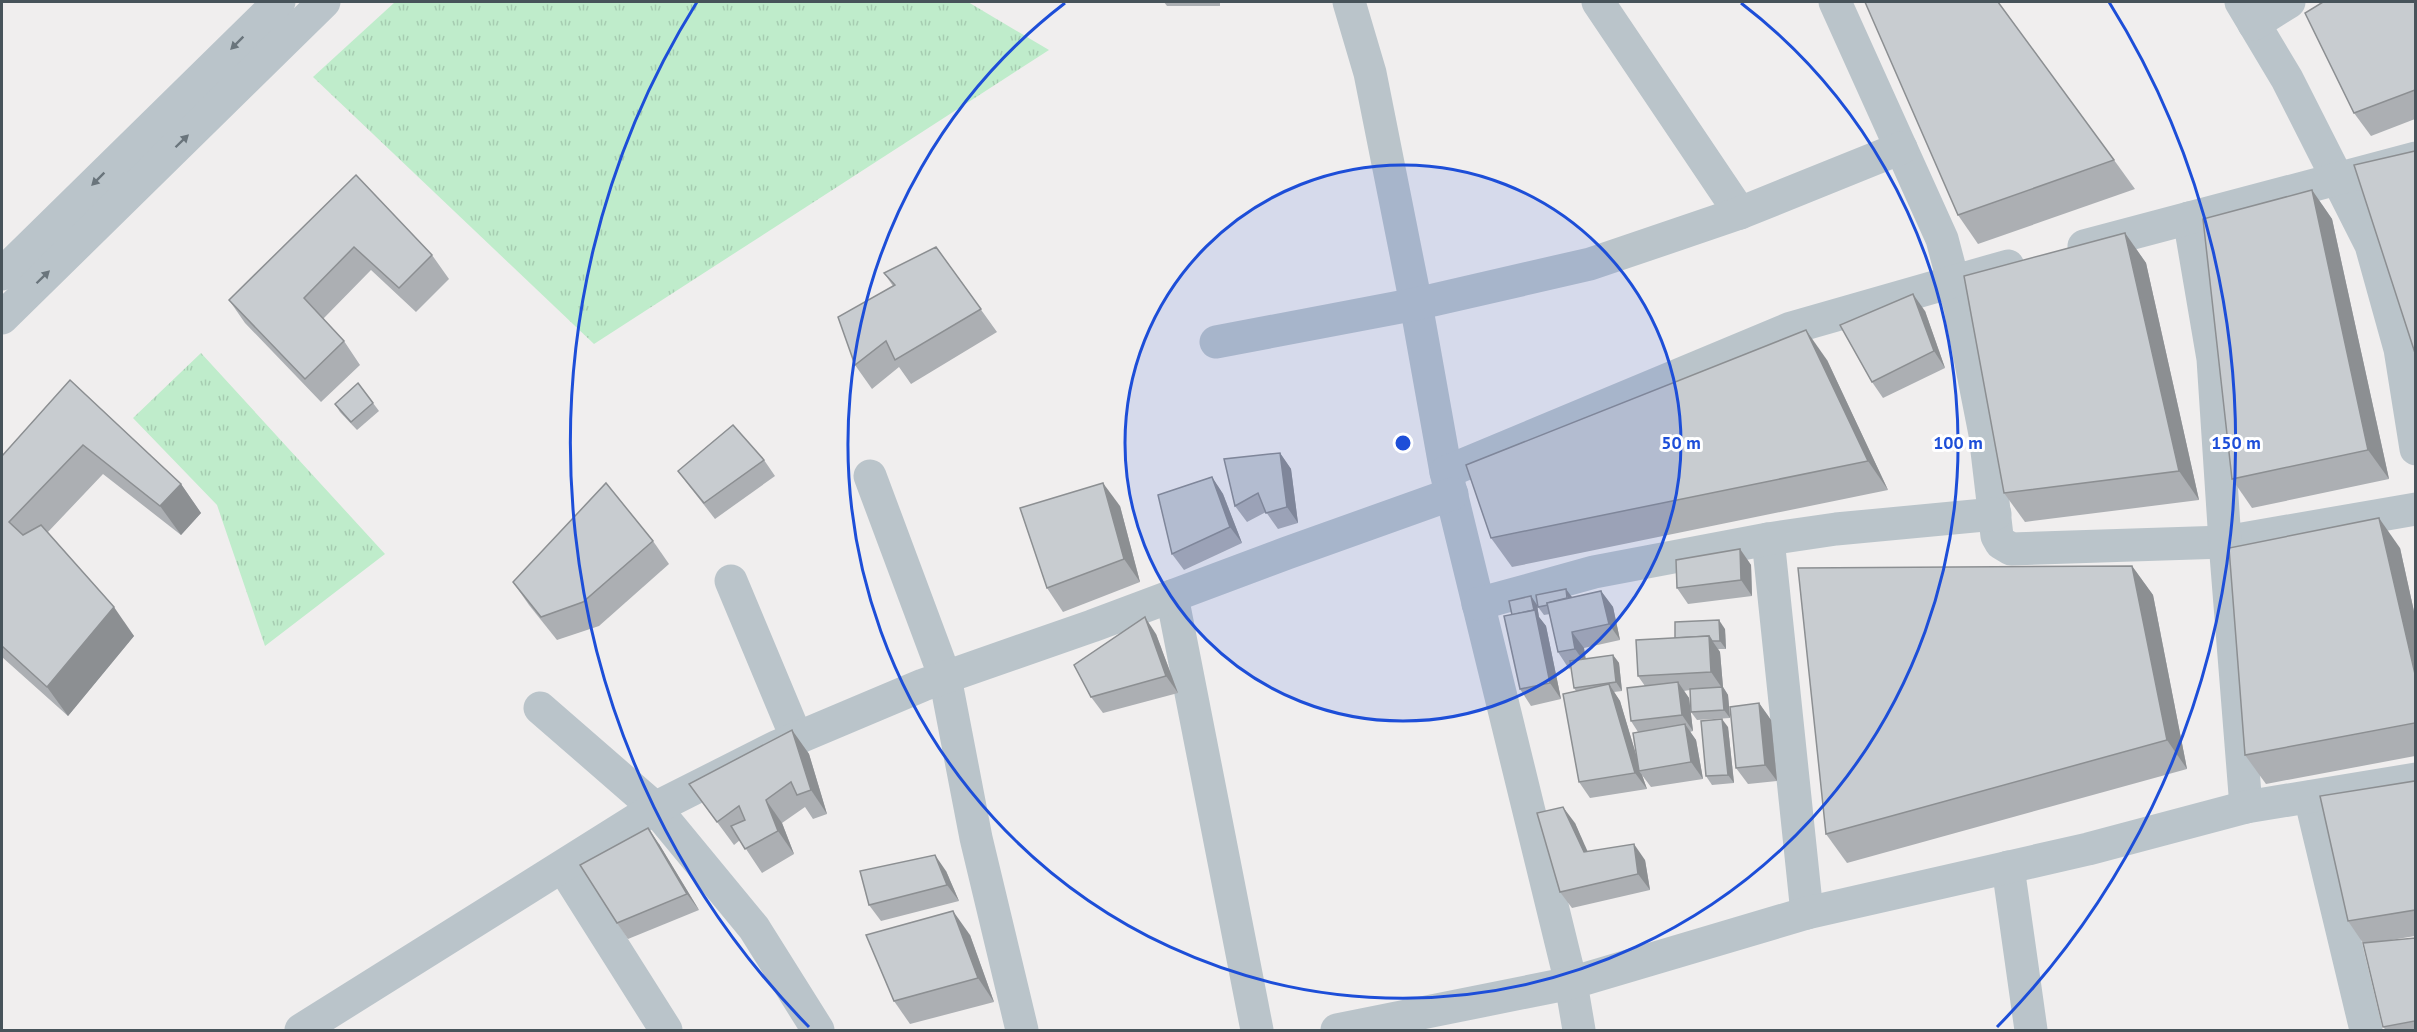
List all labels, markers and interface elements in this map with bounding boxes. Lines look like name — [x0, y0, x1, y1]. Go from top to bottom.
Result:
one-way arrow — [230, 35, 244, 49]
one-way arrow — [175, 134, 189, 148]
one-way arrow — [91, 172, 105, 186]
one-way arrow — [36, 271, 50, 285]
text: 50 m — [1661, 431, 1701, 454]
text: 100 m — [1933, 431, 1983, 454]
text: 150 m — [2211, 431, 2261, 454]
centre of rings — [1393, 433, 1413, 453]

